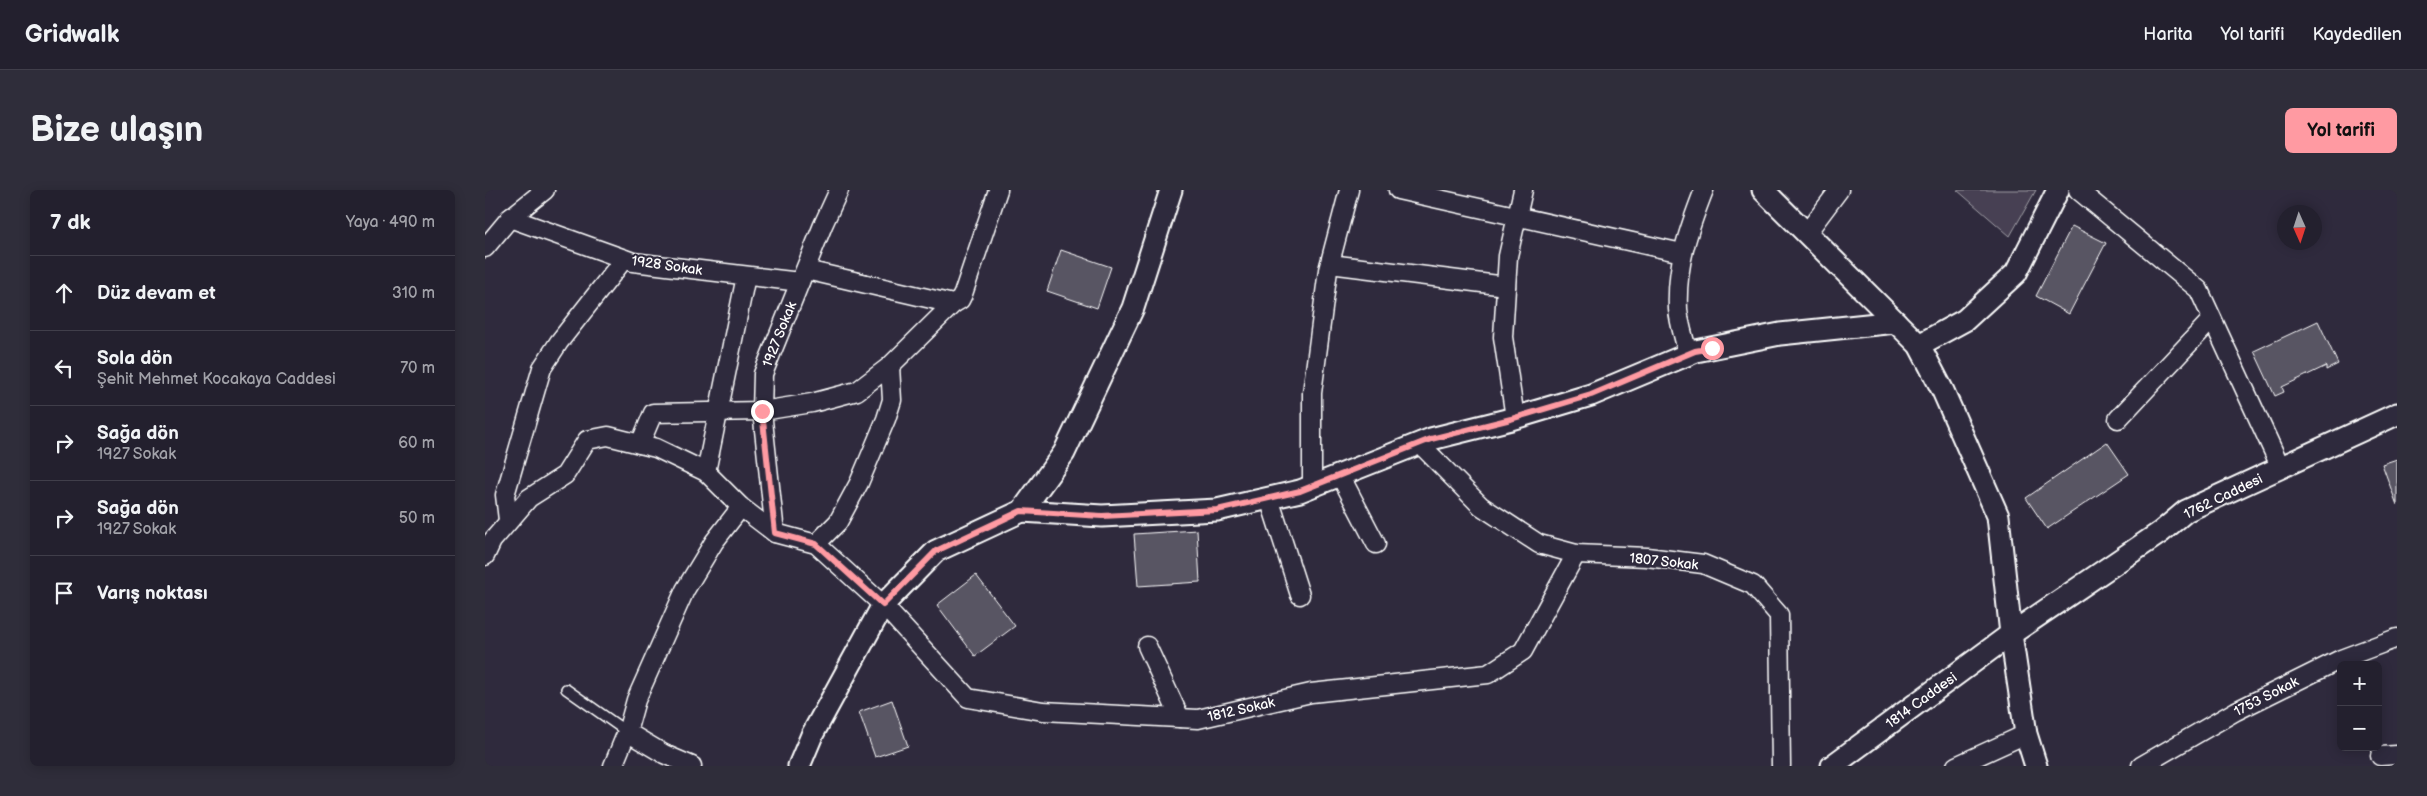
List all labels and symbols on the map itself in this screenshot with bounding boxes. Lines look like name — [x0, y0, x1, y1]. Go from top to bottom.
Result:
north arrow — [2277, 205, 2322, 250]
street label: 1928 Sokak — [630, 252, 704, 279]
street label: 1927 Sokak — [759, 299, 800, 369]
route start — [1701, 337, 1724, 360]
route end — [751, 400, 774, 423]
street label: 1762 Caddesi — [2181, 470, 2265, 523]
street label: 1807 Sokak — [1629, 549, 1699, 574]
street label: 1814 Caddesi — [1882, 669, 1960, 732]
street label: 1753 Sokak — [2231, 673, 2302, 720]
street label: 1812 Sokak — [1206, 693, 1277, 725]

